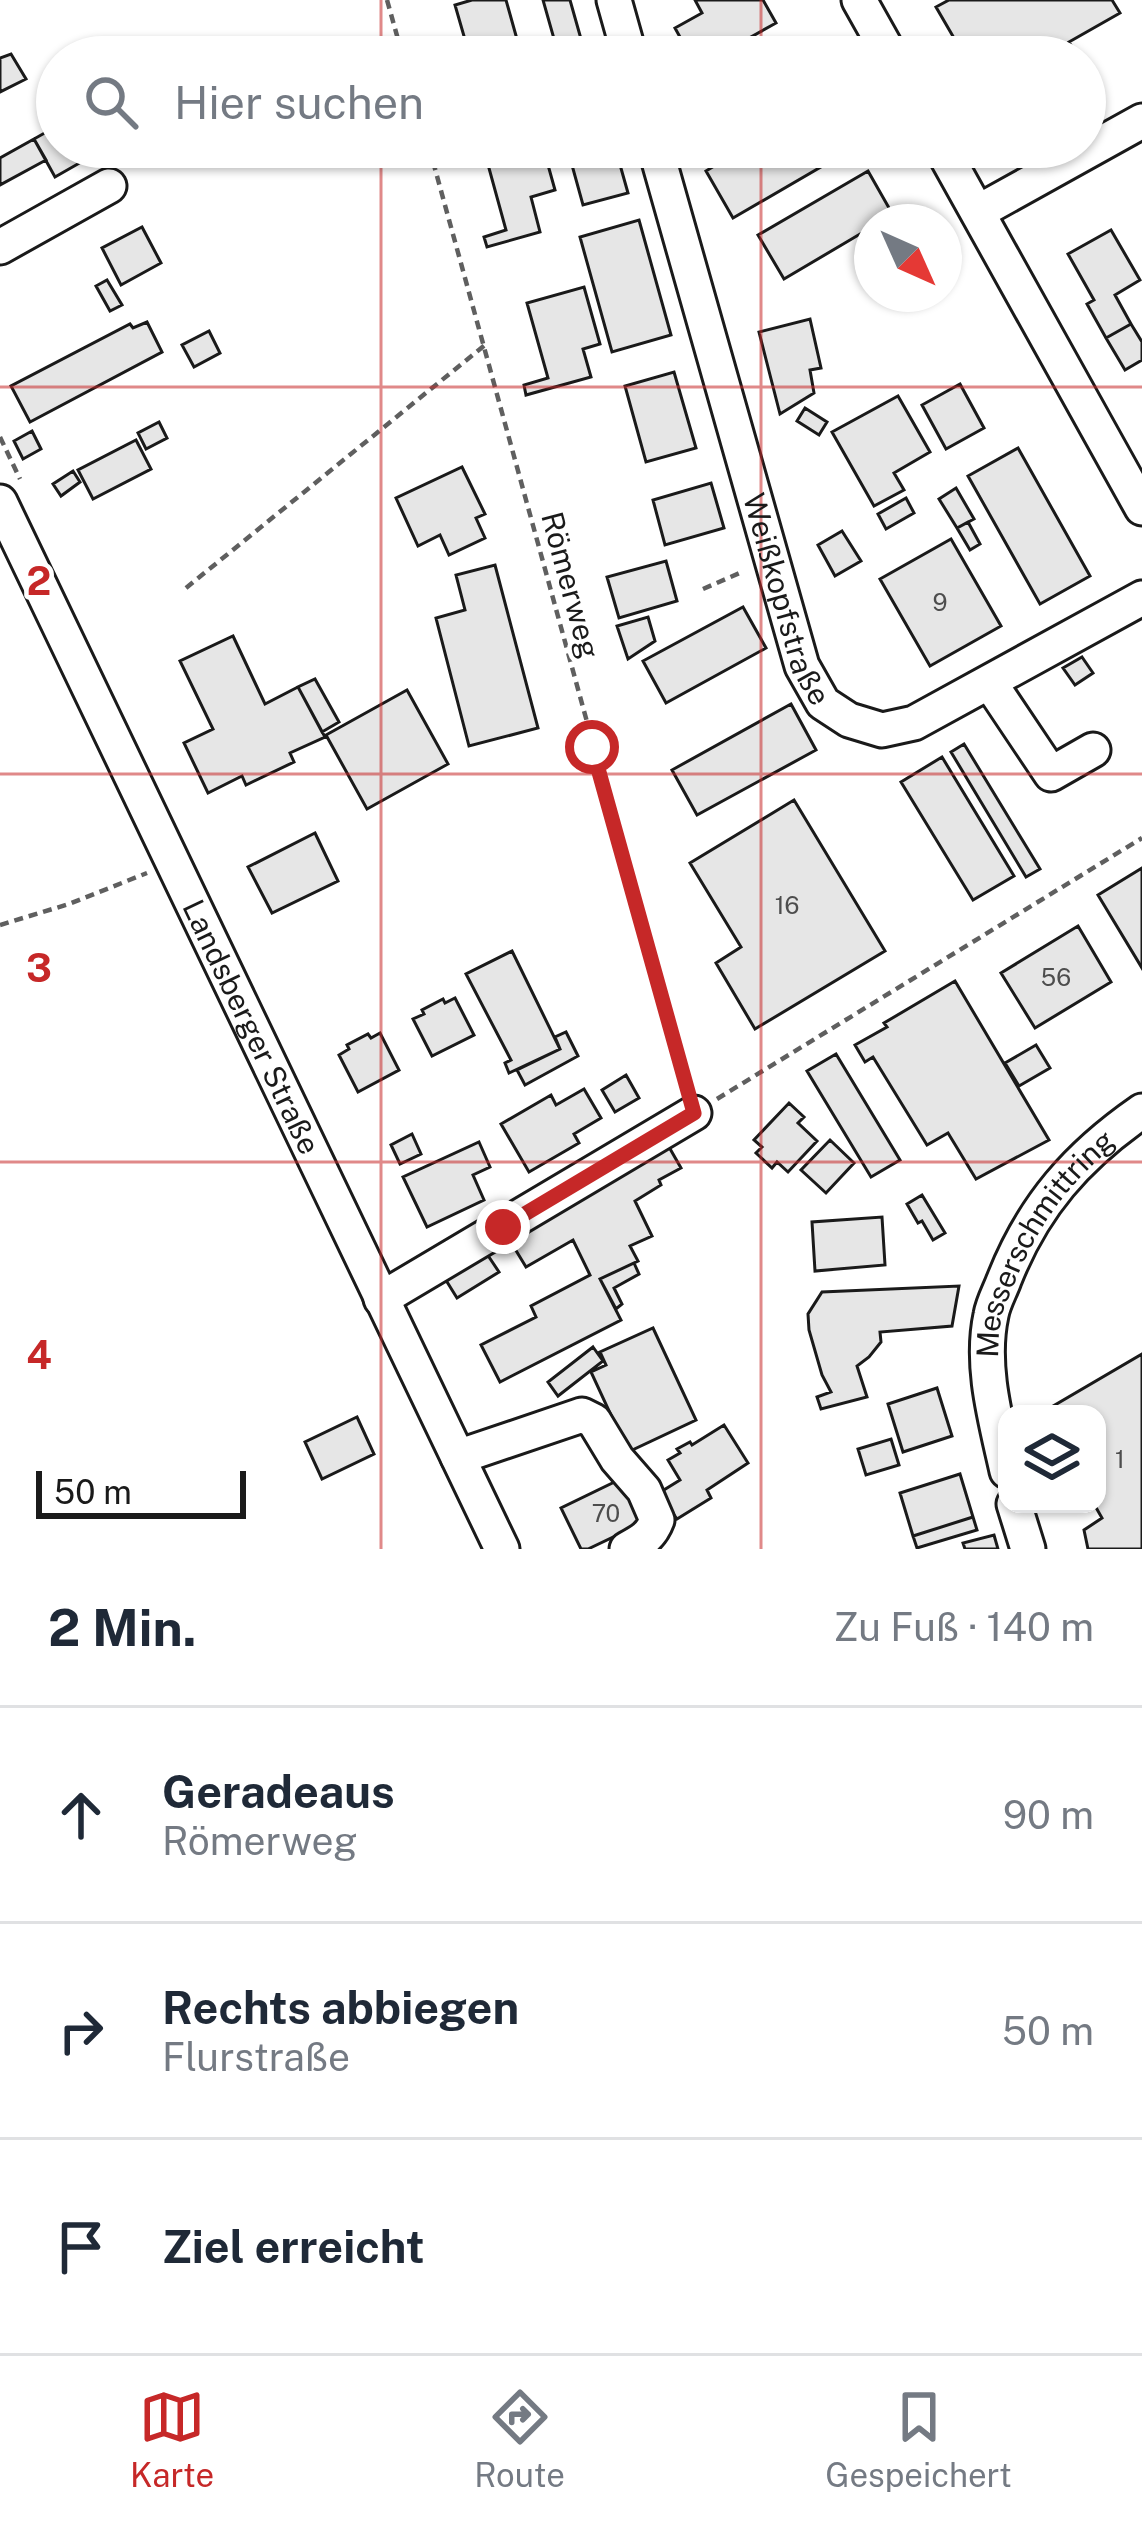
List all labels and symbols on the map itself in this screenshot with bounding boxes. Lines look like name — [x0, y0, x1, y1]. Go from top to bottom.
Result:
north arrow — [854, 204, 962, 312]
street label: Weißkopfstraße — [736, 489, 838, 711]
street label: Römerweg — [534, 508, 608, 662]
text: 2 — [27, 558, 51, 604]
house number: 9 — [933, 588, 948, 616]
route start — [565, 720, 619, 774]
house number: 16 — [775, 891, 799, 919]
street label: Landsberger Straße — [175, 894, 328, 1160]
text: 3 — [26, 945, 52, 991]
house number: 56 — [1041, 963, 1071, 991]
street label: Messerschmittring — [969, 1122, 1121, 1358]
route end — [476, 1200, 530, 1254]
text: 4 — [26, 1332, 52, 1378]
house number: 1 — [1115, 1445, 1125, 1473]
scale bar — [36, 1465, 246, 1518]
house number: 70 — [592, 1499, 620, 1527]

